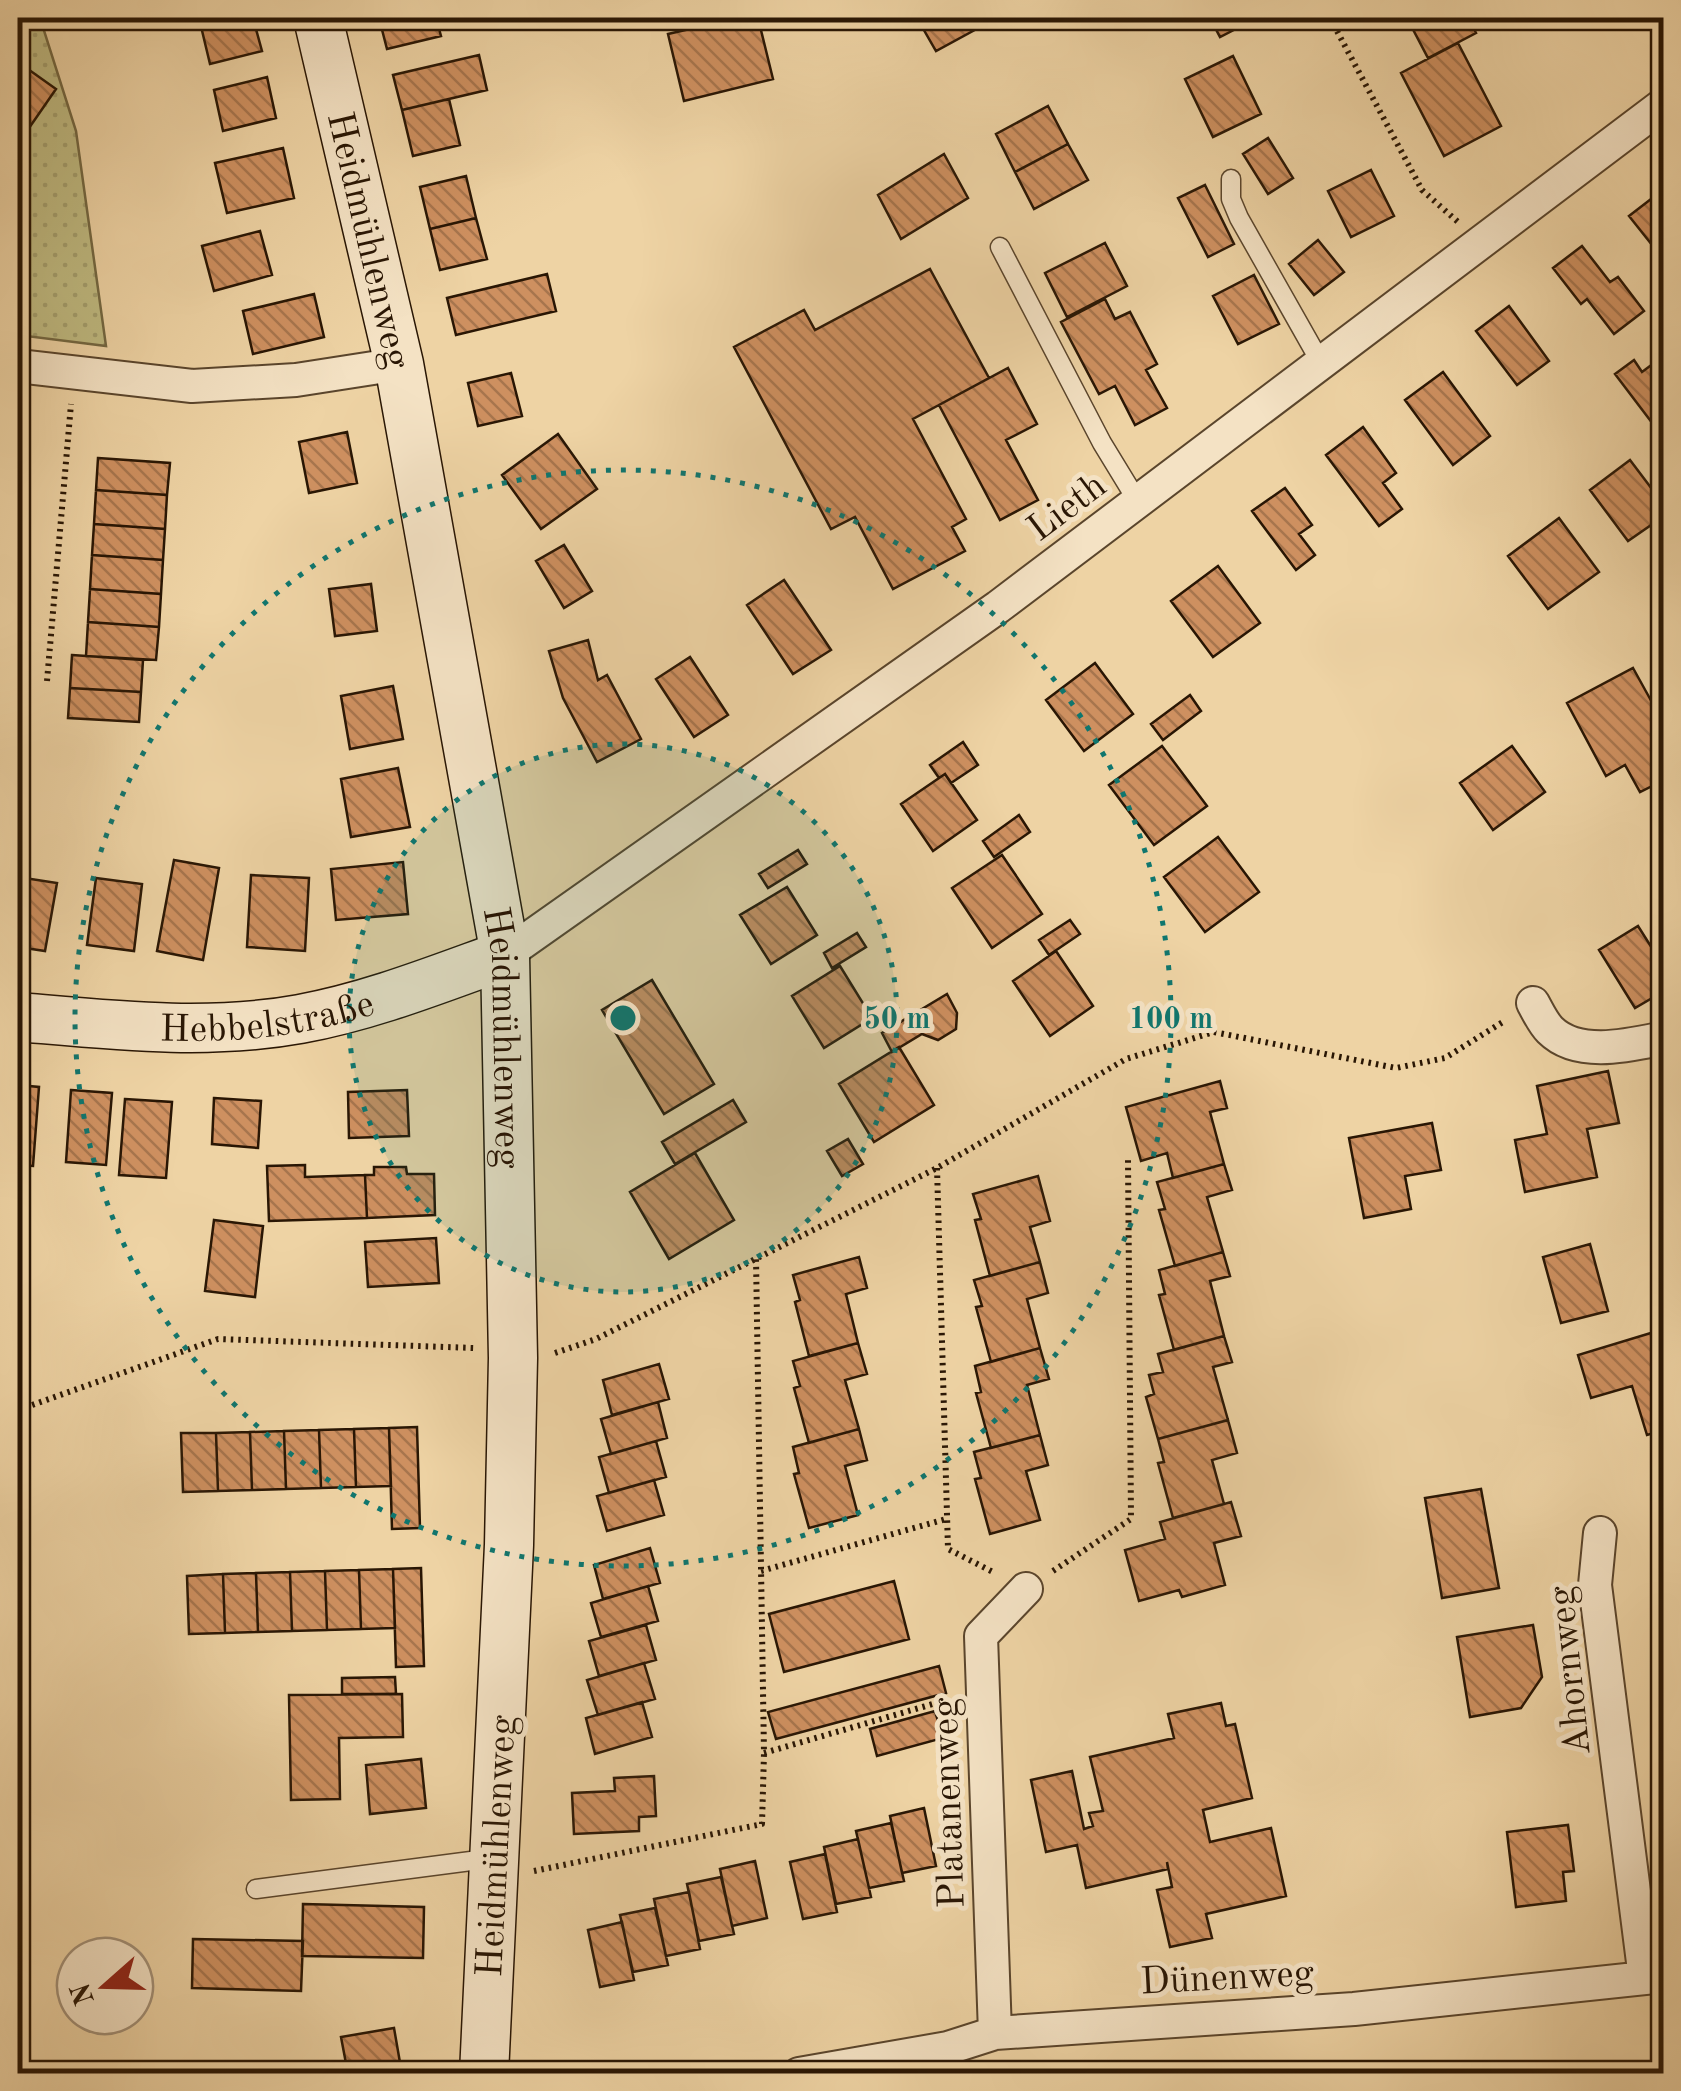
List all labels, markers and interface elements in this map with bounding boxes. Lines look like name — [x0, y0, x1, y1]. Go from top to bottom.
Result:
street label: Heidmühlenweg — [319, 108, 416, 373]
street label: Lieth — [1022, 467, 1114, 550]
street label: Heidmühlenweg — [475, 904, 525, 1169]
street label: Hebbelstraße — [159, 986, 379, 1050]
centre of rings — [605, 1000, 641, 1036]
text: 50 m — [863, 1005, 931, 1035]
text: 100 m — [1129, 1005, 1213, 1035]
street label: Ahornweg — [1543, 1584, 1599, 1757]
street label: Platanenweg — [927, 1696, 973, 1909]
street label: Heidmühlenweg — [472, 1714, 524, 1978]
north arrow — [55, 1936, 155, 2036]
street label: Dünenweg — [1139, 1955, 1316, 2003]
text: N — [67, 1978, 101, 2008]

